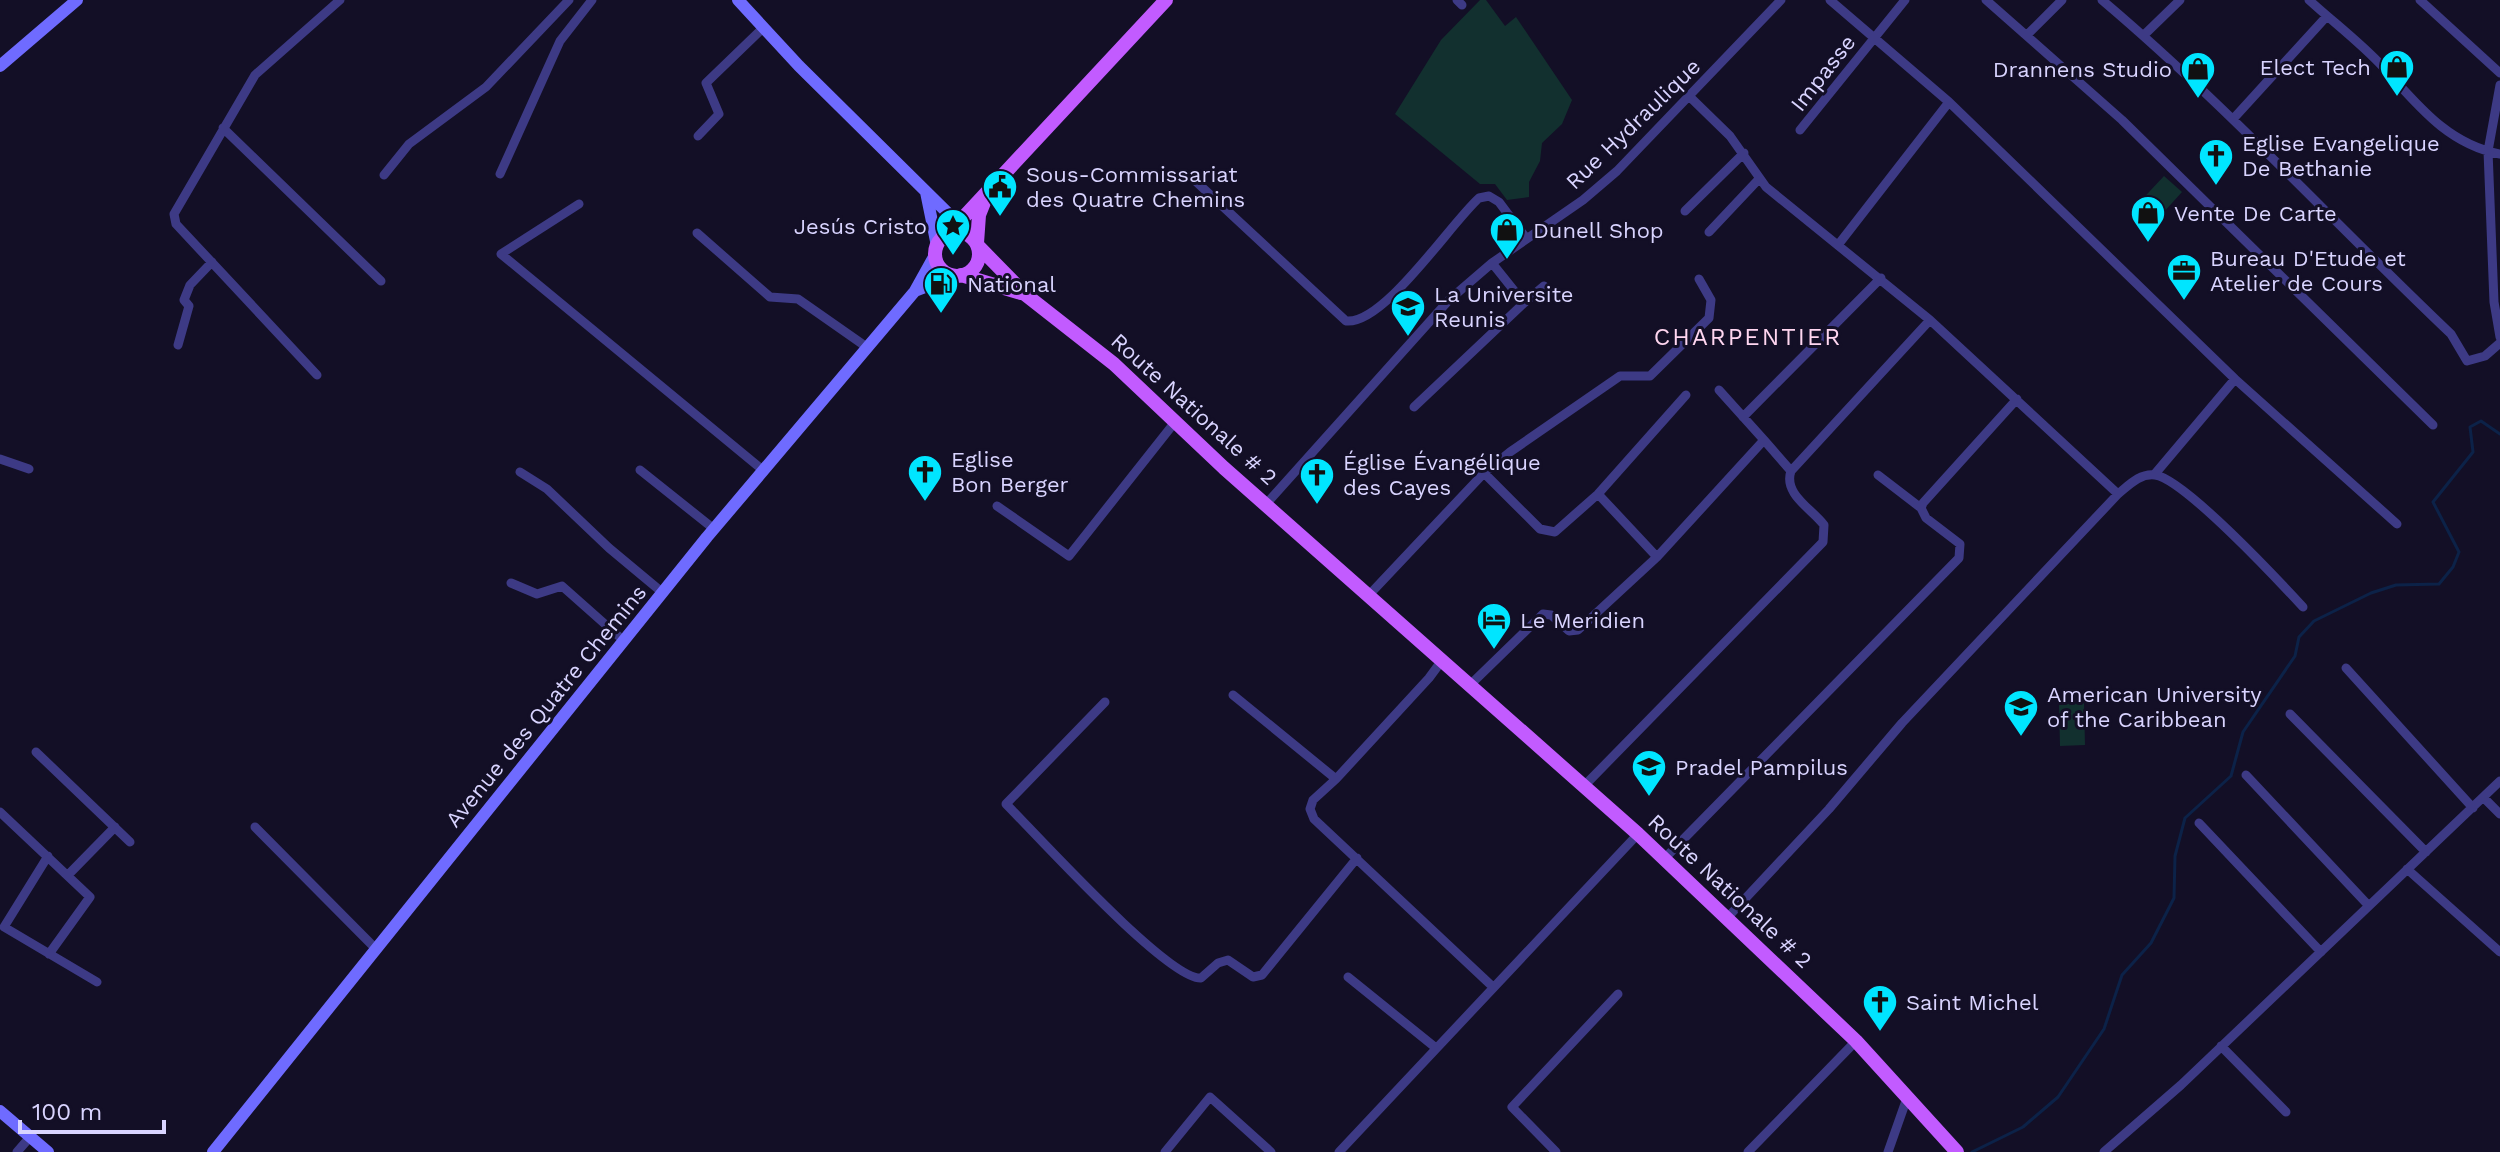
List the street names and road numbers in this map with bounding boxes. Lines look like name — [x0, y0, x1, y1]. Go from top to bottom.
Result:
street label: Impasse — [1786, 30, 1860, 116]
street label: Rue Hydraulique — [1561, 54, 1705, 194]
street label: Route Nationale # 2 — [1106, 328, 1282, 490]
street label: Avenue des Quatre Chemins — [440, 580, 652, 832]
street label: Route Nationale # 2 — [1643, 809, 1817, 973]

